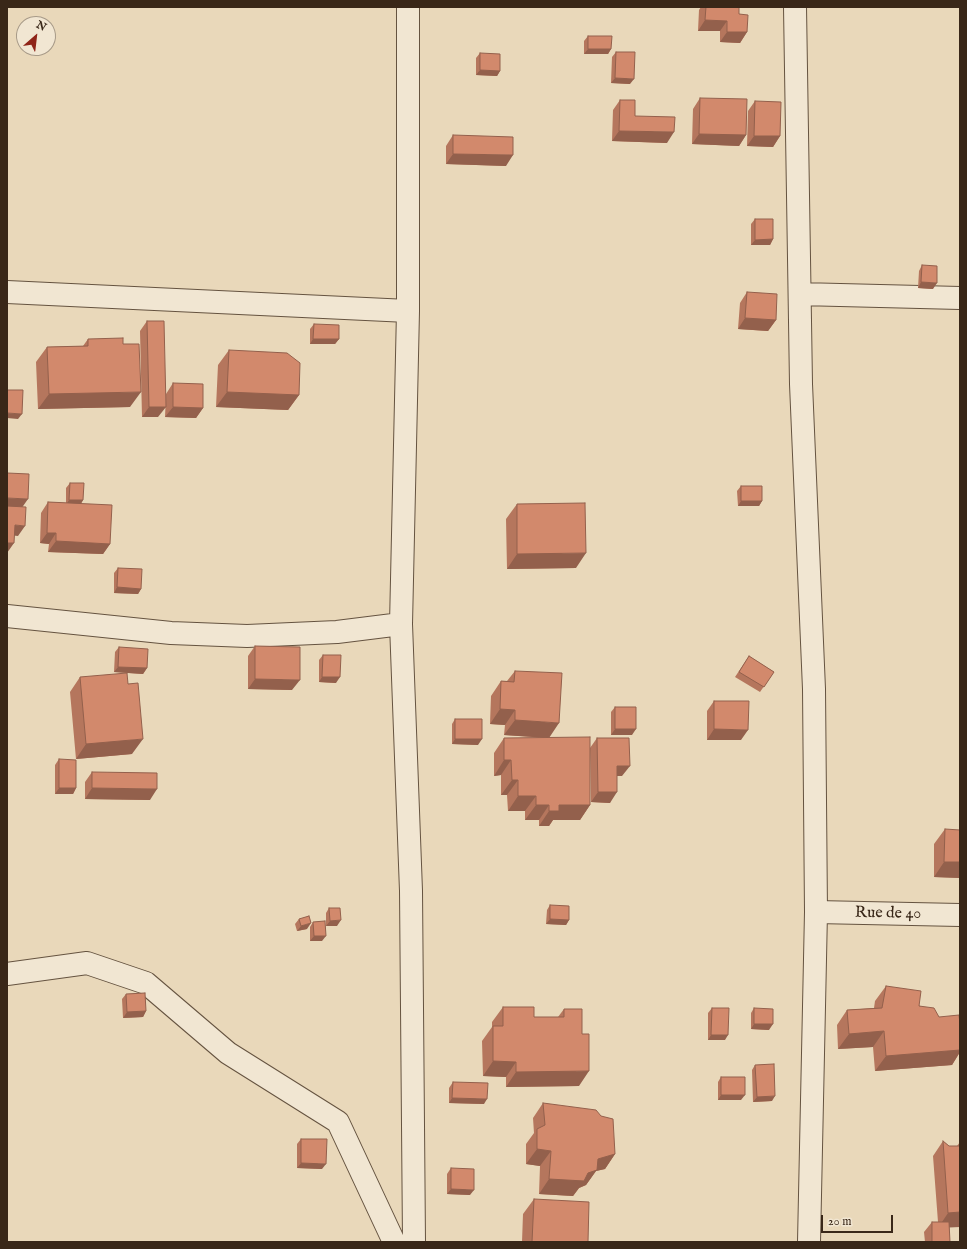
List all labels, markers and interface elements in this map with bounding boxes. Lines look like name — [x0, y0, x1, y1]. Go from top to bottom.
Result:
north arrow — [16, 16, 56, 56]
text: N — [34, 18, 49, 35]
street label: Rue de 40 — [855, 904, 921, 924]
scale bar — [823, 1207, 895, 1233]
text: 20 m — [828, 1214, 851, 1229]

